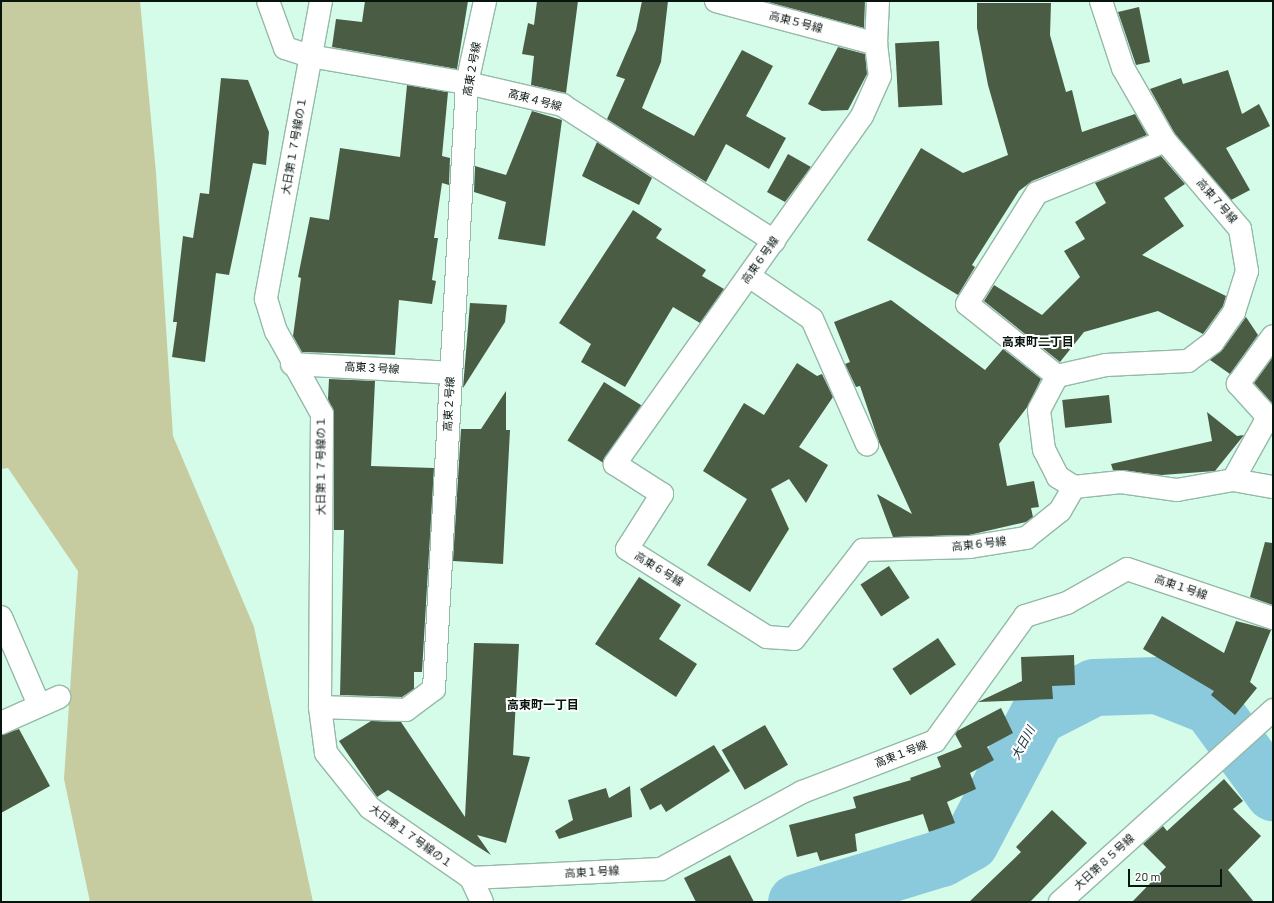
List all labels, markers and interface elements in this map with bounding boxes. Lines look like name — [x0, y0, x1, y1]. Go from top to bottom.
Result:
street label: 高東５号線 — [768, 9, 824, 35]
street label: 高東２号線 — [461, 41, 483, 97]
street label: 高東４号線 — [507, 87, 563, 113]
street label: 大日第１７号線の１ — [279, 96, 309, 196]
street label: 高東７号線 — [1194, 176, 1240, 226]
street label: 高東６号線 — [738, 234, 782, 286]
district label: 高東町二丁目 — [1002, 335, 1074, 349]
street label: 高東３号線 — [344, 360, 400, 376]
street label: 高東２号線 — [441, 376, 457, 432]
street label: 大日第１７号線の１ — [314, 417, 328, 515]
street label: 高東６号線 — [951, 535, 1007, 553]
street label: 高東６号線 — [632, 549, 686, 589]
street label: 高東１号線 — [1153, 572, 1209, 602]
district label: 高東町一丁目 — [507, 698, 579, 712]
water label: 大日川 — [1008, 724, 1038, 762]
street label: 高東１号線 — [873, 738, 929, 770]
street label: 大日第１７号線の１ — [367, 802, 455, 870]
street label: 大日第８５号線 — [1071, 831, 1137, 893]
scale bar — [1130, 861, 1224, 887]
street label: 高東１号線 — [564, 864, 620, 880]
text: 20 m — [1135, 869, 1161, 883]

